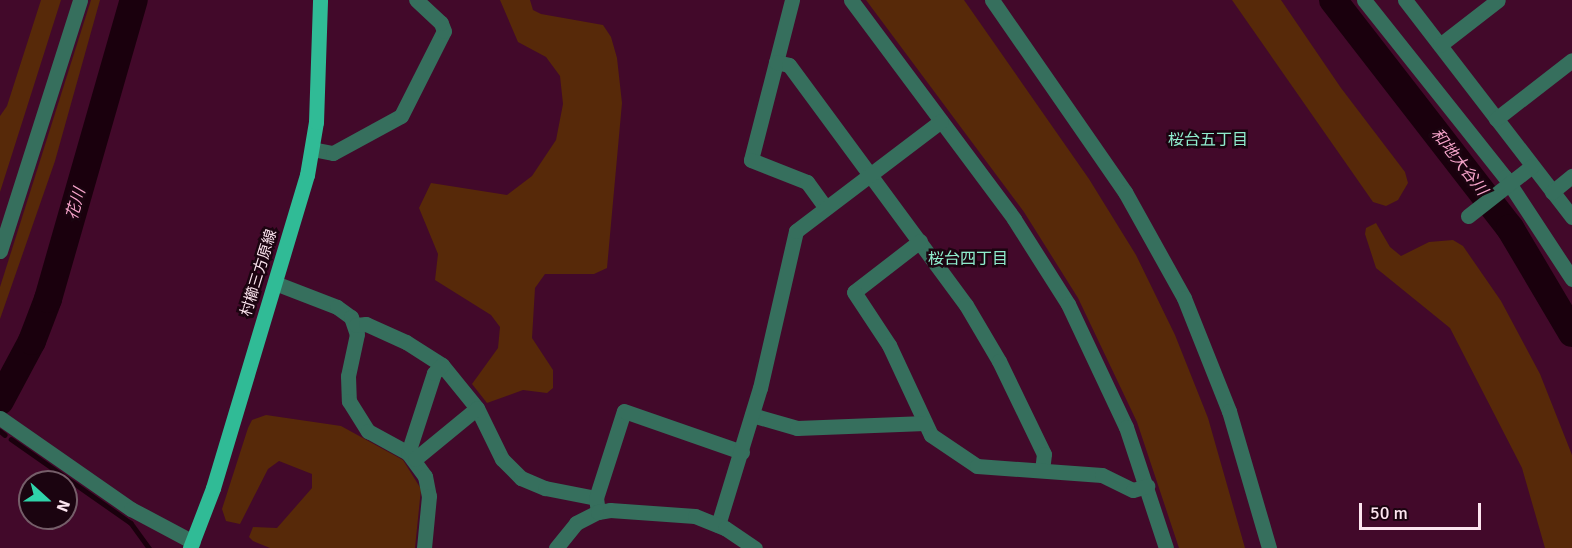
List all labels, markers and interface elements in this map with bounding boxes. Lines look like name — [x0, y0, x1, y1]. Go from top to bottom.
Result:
water label: 和地大谷川 — [1427, 125, 1491, 199]
district label: 桜台五丁目 — [1168, 130, 1248, 150]
water label: 花川 — [62, 186, 90, 222]
street label: 村櫛三方原線 — [237, 227, 281, 319]
district label: 桜台四丁目 — [928, 249, 1008, 269]
north arrow — [18, 470, 78, 530]
scale bar — [1362, 491, 1484, 529]
text: N — [52, 497, 74, 515]
text: 50 m — [1370, 502, 1408, 524]

